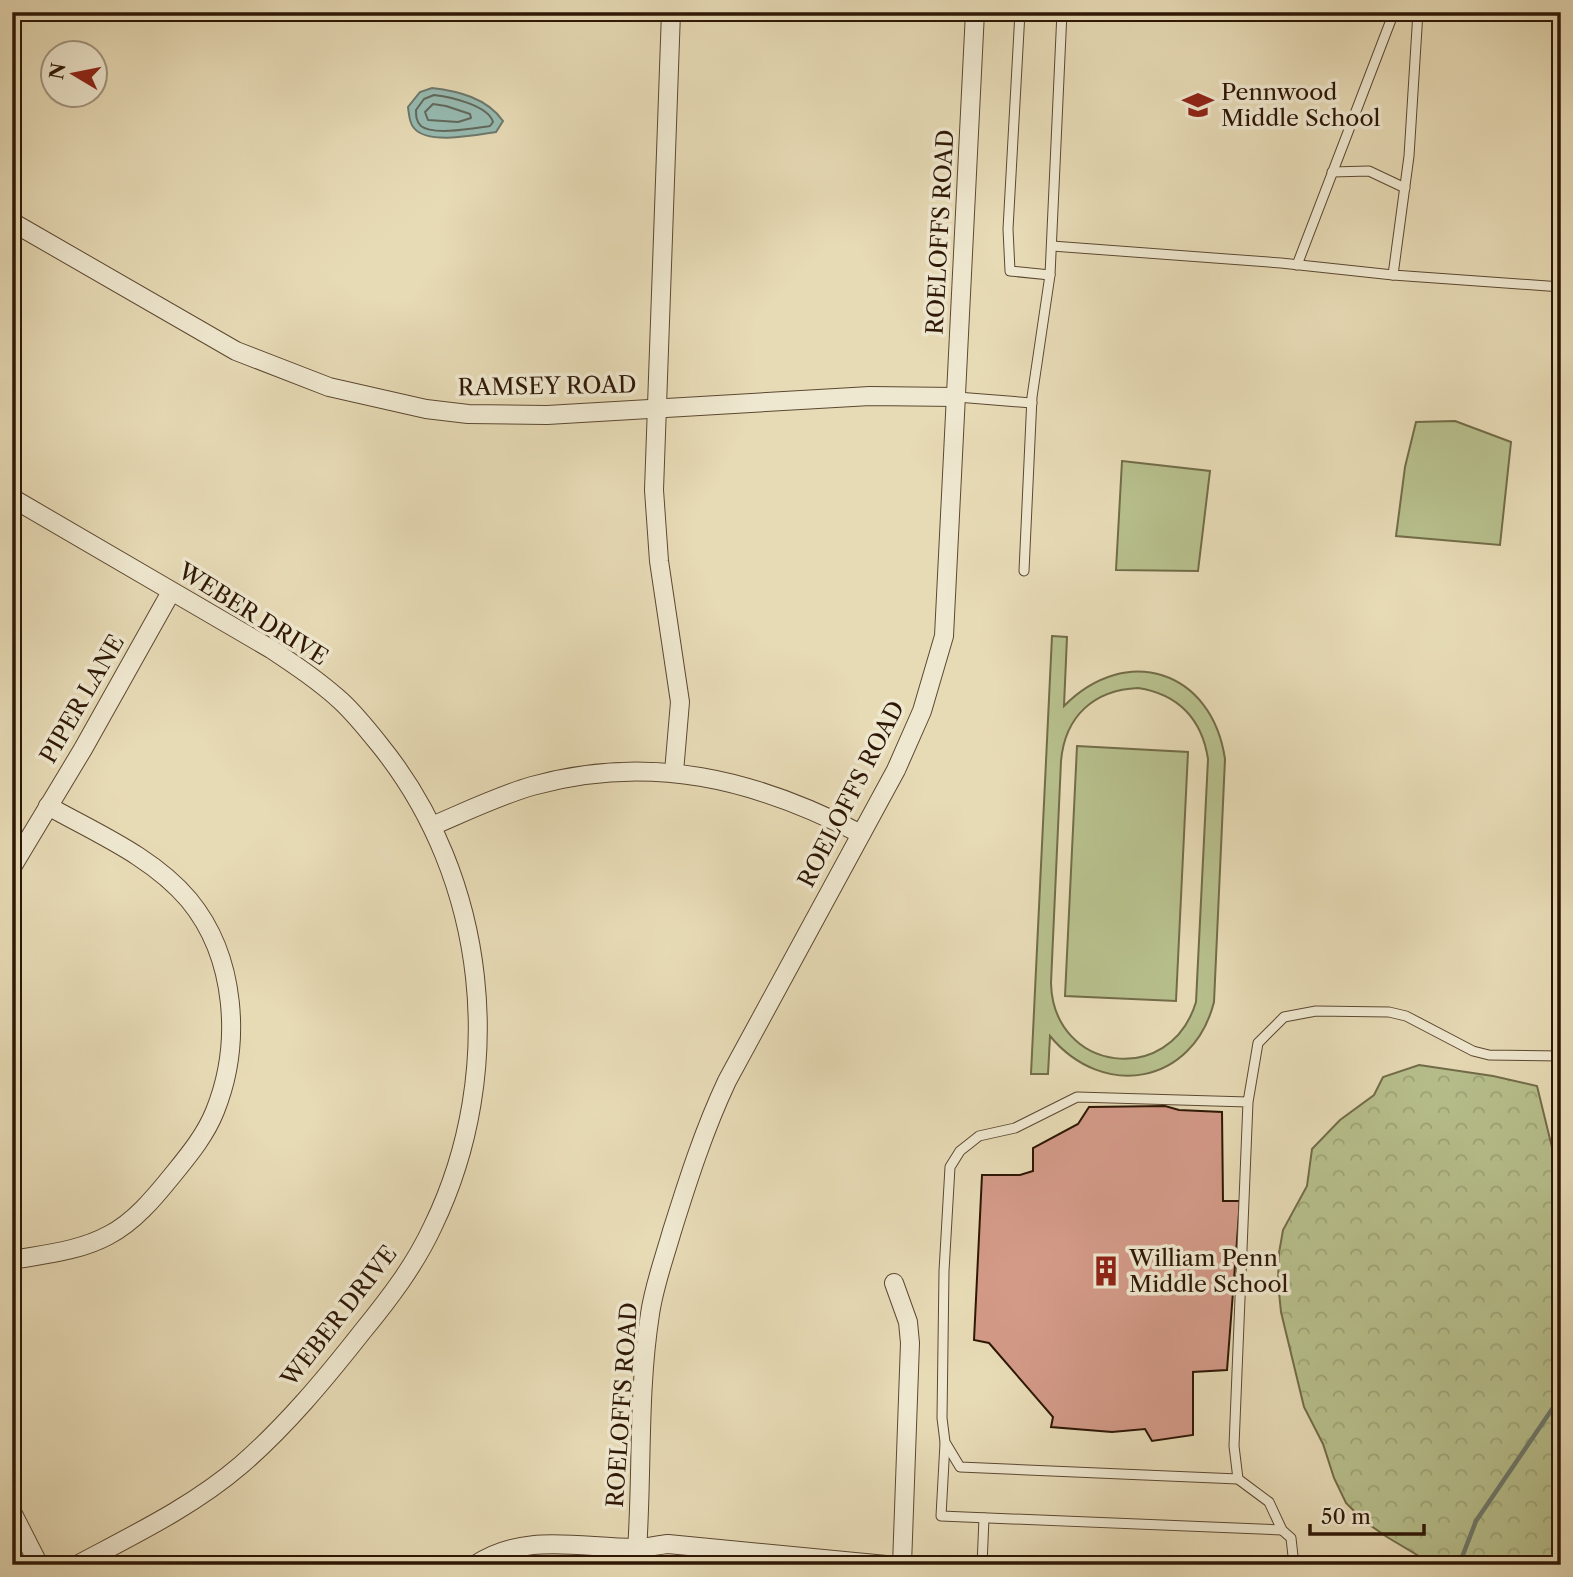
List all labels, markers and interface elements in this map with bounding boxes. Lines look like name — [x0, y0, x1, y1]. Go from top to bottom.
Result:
north arrow — [38, 38, 108, 108]
text: N — [45, 61, 71, 81]
place label: Pennwood Middle School — [1221, 78, 1381, 132]
school or university icon: Pennwood Middle School — [1181, 88, 1215, 122]
street label: ROELOFFS ROAD — [921, 129, 959, 335]
street label: RAMSEY ROAD — [457, 370, 637, 402]
street label: WEBER DRIVE — [172, 556, 333, 671]
street label: PIPER LANE — [34, 630, 130, 768]
street label: ROELOFFS ROAD — [792, 696, 910, 892]
street label: WEBER DRIVE — [275, 1240, 403, 1393]
place label: William Penn Middle School — [1128, 1244, 1289, 1298]
building icon: William Penn Middle School — [1089, 1254, 1123, 1288]
street label: ROELOFFS ROAD — [601, 1301, 643, 1509]
scale bar — [1310, 1493, 1424, 1537]
text: 50 m — [1321, 1504, 1371, 1529]

